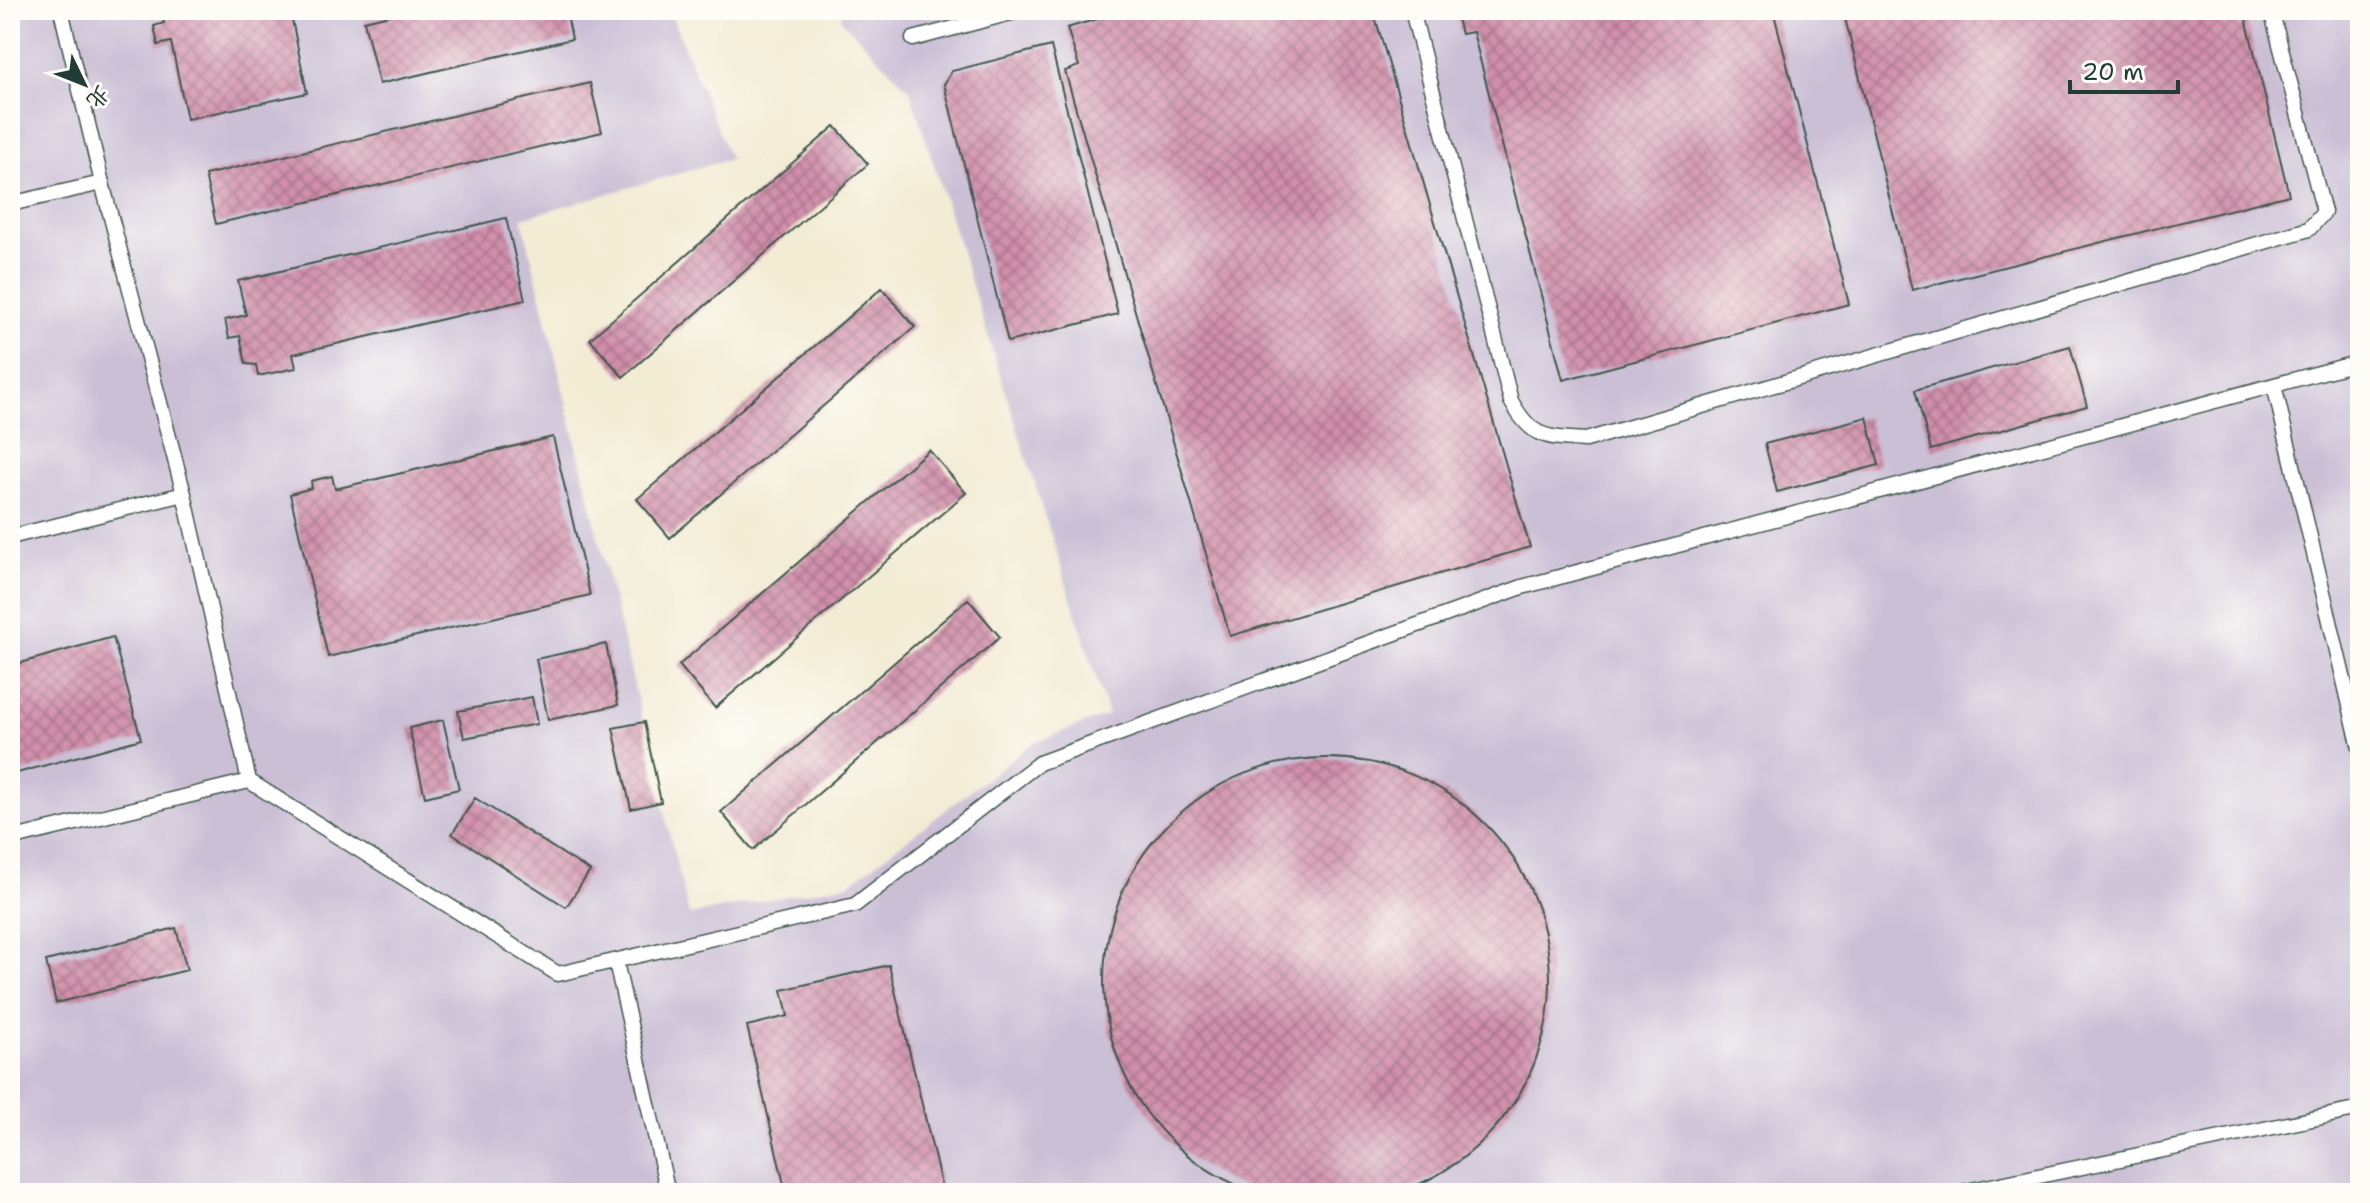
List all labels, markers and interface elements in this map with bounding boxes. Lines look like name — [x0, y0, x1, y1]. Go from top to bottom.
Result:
north arrow — [44, 44, 124, 124]
scale bar — [2070, 44, 2178, 94]
text: 20 m — [2082, 56, 2144, 88]
text: 北 — [80, 79, 116, 115]

